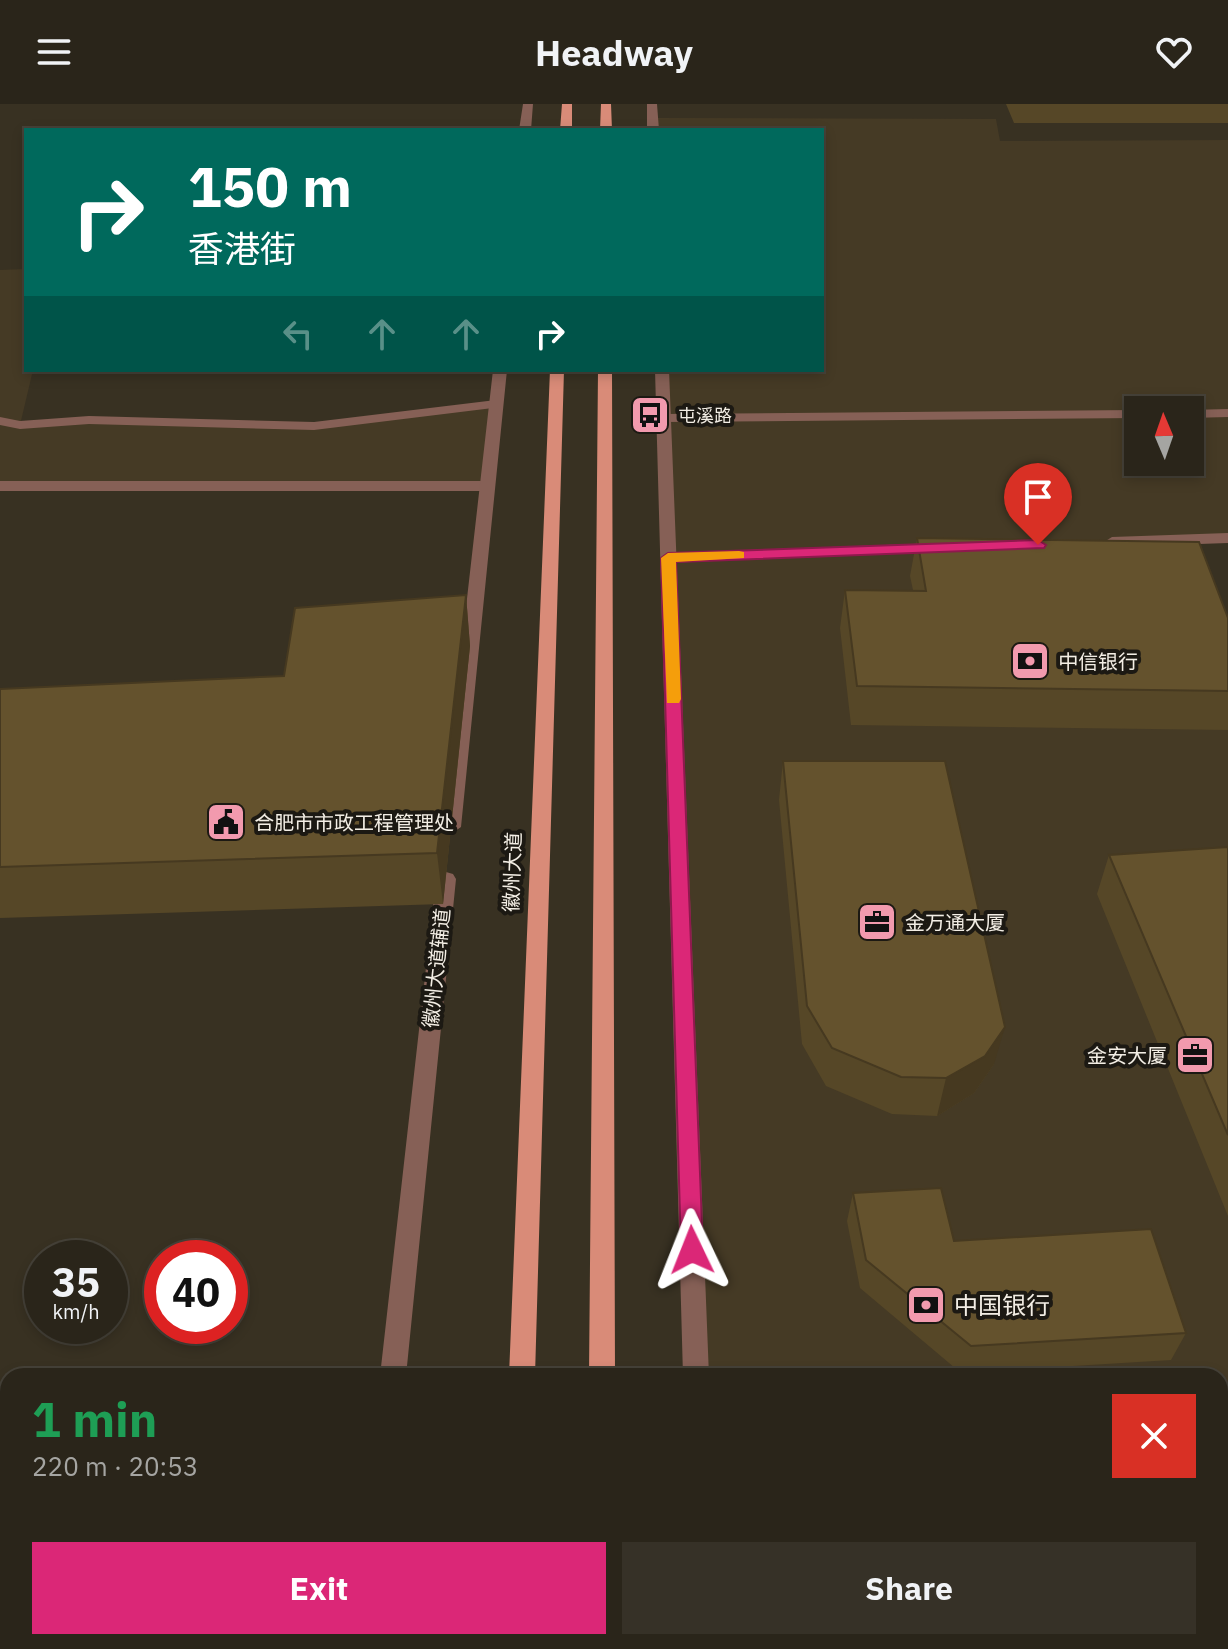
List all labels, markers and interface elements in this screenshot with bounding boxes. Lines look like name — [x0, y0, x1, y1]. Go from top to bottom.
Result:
text: Headway — [535, 29, 693, 76]
icon: menu — [32, 30, 76, 74]
icon: heart — [1152, 30, 1196, 74]
text: 150 m — [188, 150, 352, 222]
icon: right — [56, 160, 160, 264]
text: 香港街 — [188, 225, 296, 272]
icon: left — [276, 312, 320, 356]
icon: ahead — [360, 312, 404, 356]
icon: ahead — [444, 312, 488, 356]
icon: right — [528, 312, 572, 356]
bus stop icon: 屯溪路 — [629, 394, 671, 436]
north arrow — [1124, 396, 1204, 476]
map controls — [1124, 396, 1204, 476]
place label: 屯溪路 — [678, 404, 732, 427]
pin — [1004, 463, 1072, 545]
icon: arrive — [1016, 475, 1060, 519]
bank icon: 中信银行 — [1009, 640, 1051, 682]
place label: 中信银行 — [1058, 648, 1138, 675]
public building icon: 合肥市市政工程管理处 — [205, 801, 247, 843]
place label: 合肥市市政工程管理处 — [254, 809, 454, 836]
street label: 徽州大道 — [497, 832, 527, 912]
office icon: 金万通大厦 — [856, 901, 898, 943]
street label: 徽州大道辅道 — [416, 907, 456, 1029]
place label: 金万通大厦 — [905, 909, 1005, 936]
office icon: 金安大厦 — [1174, 1034, 1216, 1076]
place label: 金安大厦 — [1087, 1042, 1167, 1069]
position arrow — [650, 1208, 734, 1292]
speed limit sign: 40 — [144, 1240, 248, 1344]
text: 35 — [52, 1256, 100, 1308]
bank icon: 中国银行 — [905, 1284, 947, 1326]
place label: 中国银行 — [954, 1289, 1050, 1321]
text: km/h — [52, 1298, 100, 1325]
text: 1 min — [32, 1388, 157, 1450]
button: close — [1112, 1394, 1196, 1478]
text: 220 m · 20:53 — [32, 1449, 198, 1483]
button: Exit — [32, 1542, 606, 1634]
button: Share — [622, 1542, 1196, 1634]

